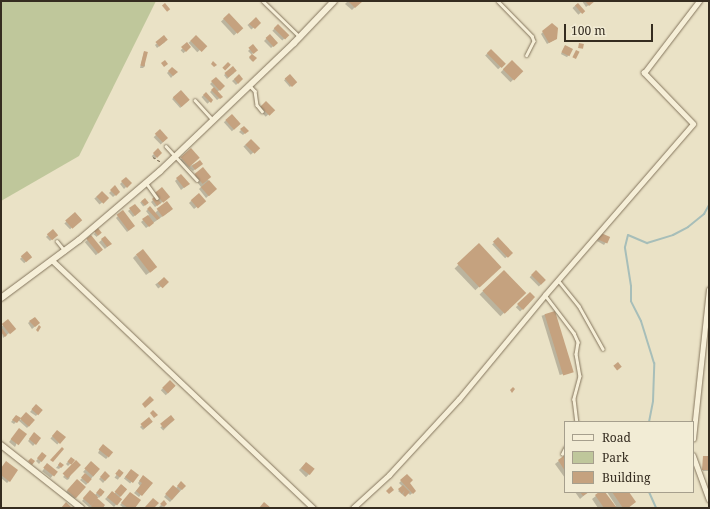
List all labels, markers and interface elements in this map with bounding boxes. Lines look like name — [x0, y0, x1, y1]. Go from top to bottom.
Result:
scale bar — [566, 16, 655, 42]
text: 100 m — [571, 22, 606, 39]
legend — [564, 421, 694, 493]
text: Road — [602, 429, 631, 446]
text: Park — [602, 449, 629, 466]
text: Building — [602, 469, 650, 486]

